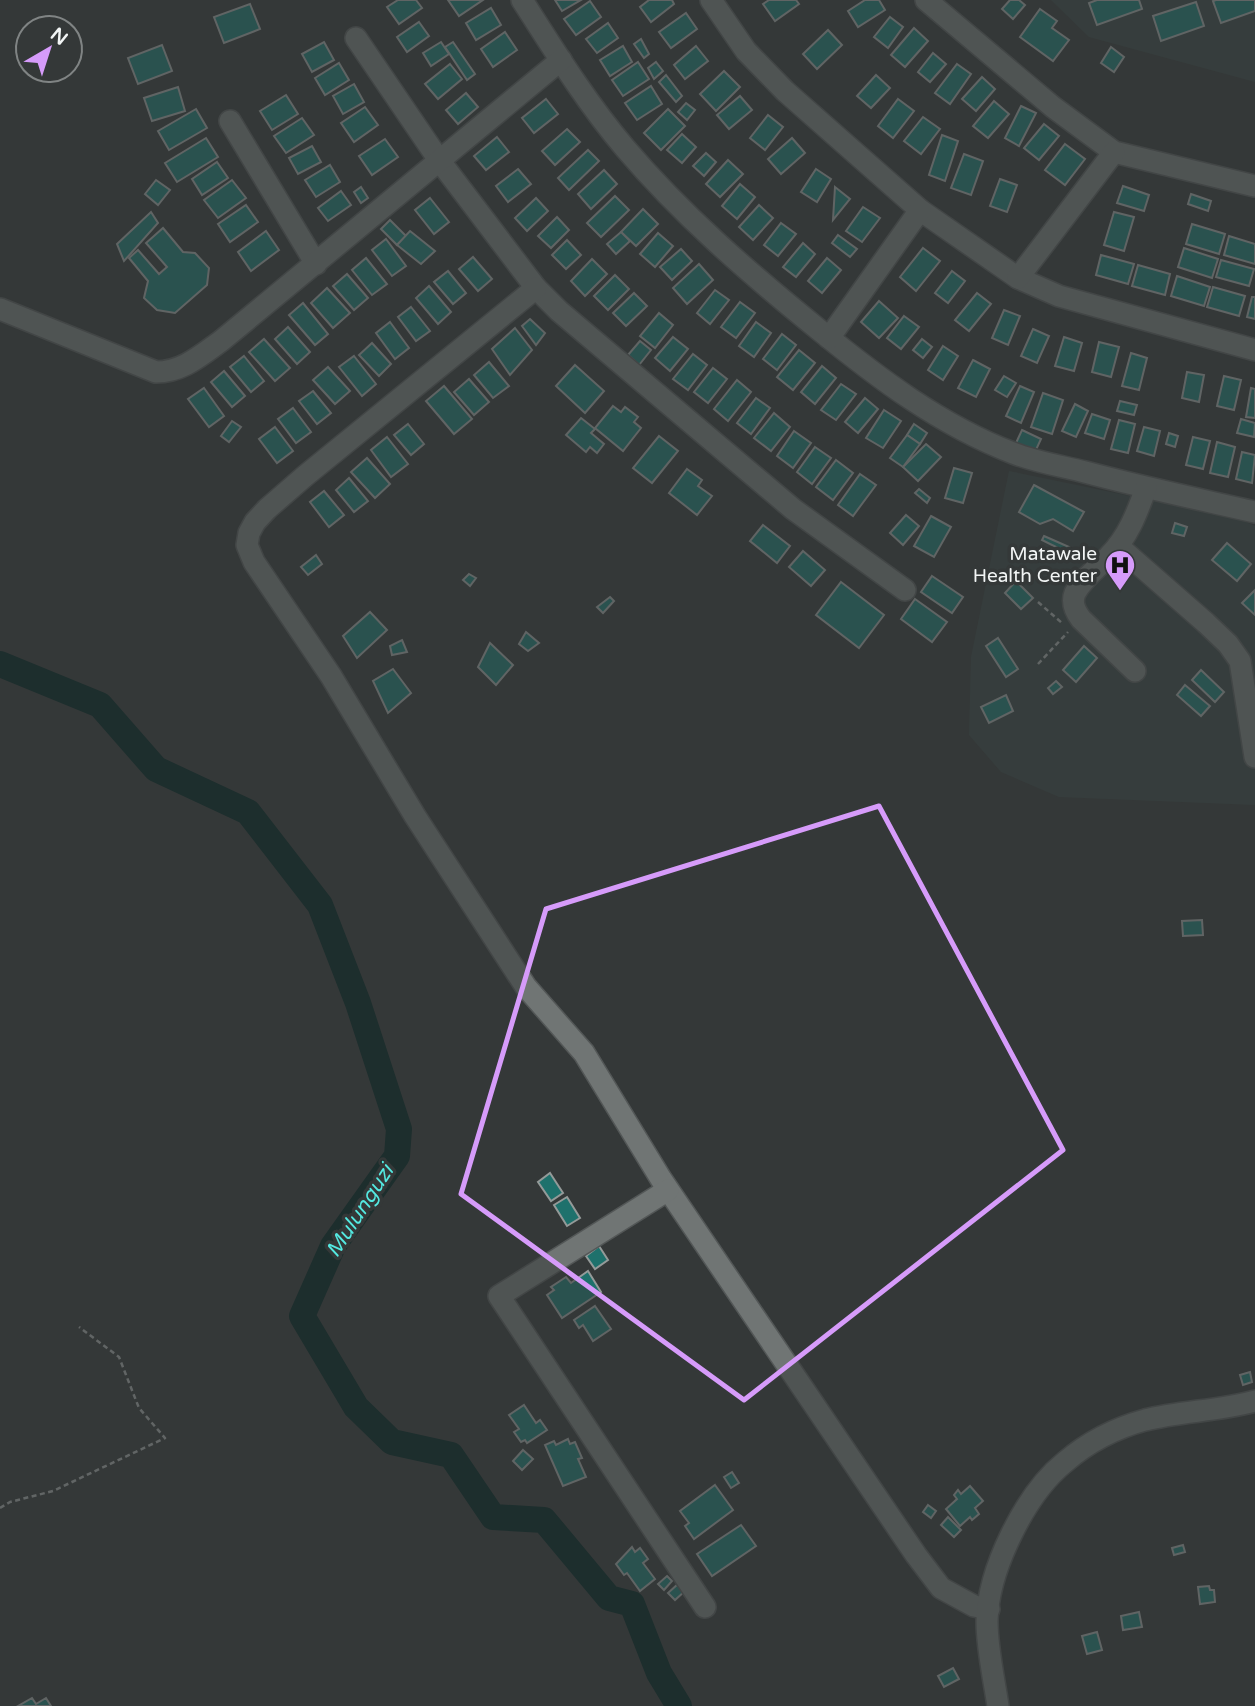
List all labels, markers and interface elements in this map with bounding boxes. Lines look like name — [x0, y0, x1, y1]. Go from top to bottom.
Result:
north arrow — [14, 14, 84, 84]
text: N — [46, 23, 72, 50]
place label: Matawale Health Center — [973, 543, 1098, 587]
hospital icon: Matawale Health Center — [1103, 548, 1137, 592]
water label: Mulunguzi — [321, 1158, 401, 1262]

